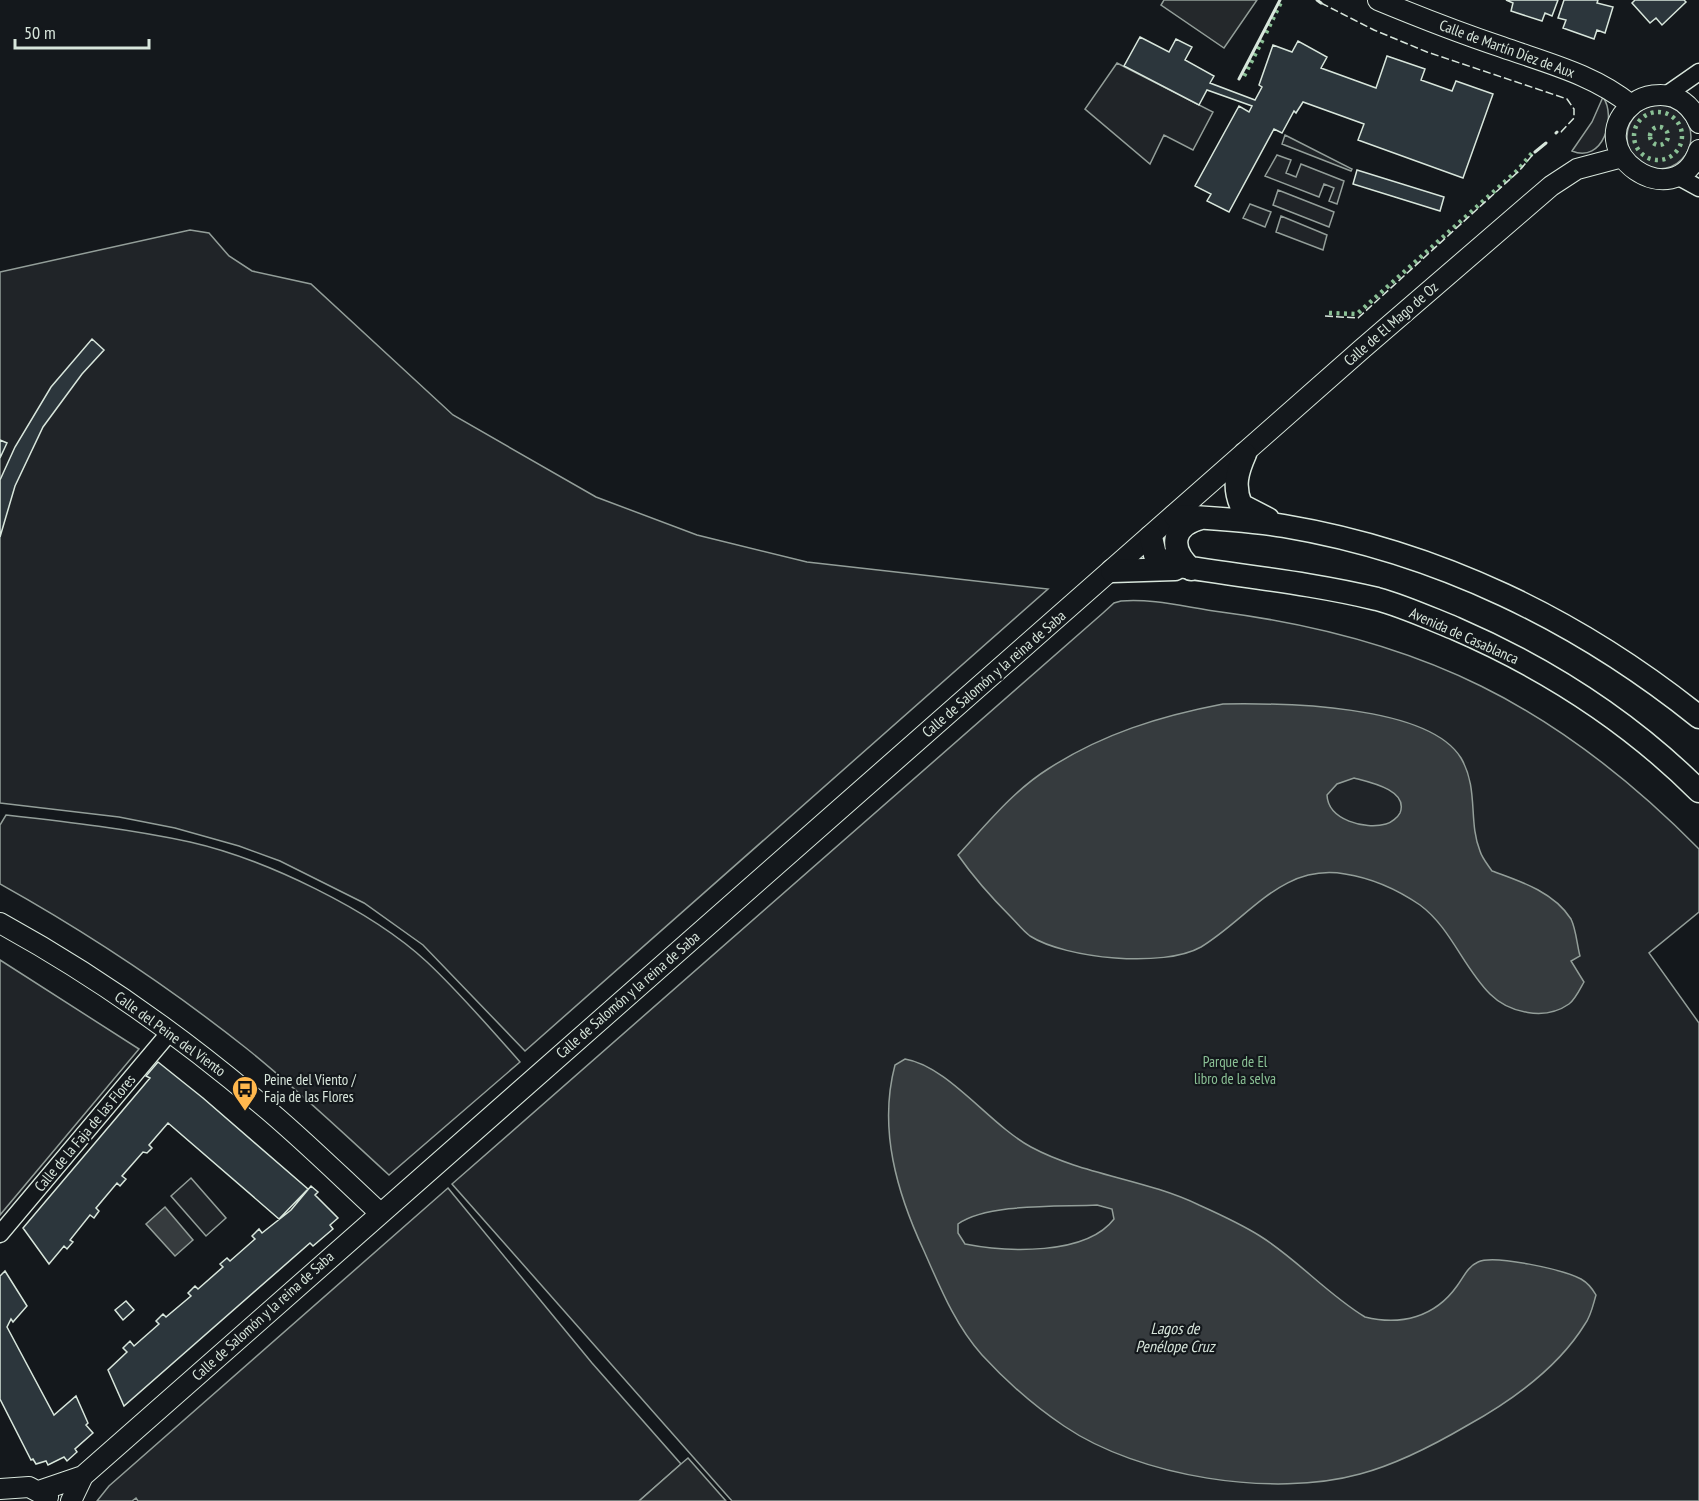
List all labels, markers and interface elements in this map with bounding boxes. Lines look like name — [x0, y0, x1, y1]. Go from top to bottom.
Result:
scale bar — [15, 12, 148, 50]
street label: Calle de Martín Díez de Aux — [1437, 15, 1577, 82]
text: 50 m — [24, 21, 56, 44]
street label: Calle de El Mago de Oz — [1340, 277, 1442, 370]
street label: Avenida de Casablanca — [1407, 603, 1522, 668]
street label: Calle de Salomón y la reina de Saba — [918, 606, 1070, 741]
street label: Calle de Salomón y la reina de Saba — [552, 927, 704, 1062]
street label: Calle del Peine del Viento — [111, 987, 230, 1080]
park label: Parque de El libro de la selva — [1194, 1052, 1276, 1088]
street label: Calle de la Faja de las Flores — [30, 1070, 139, 1195]
place label: Peine del Viento / Faja de las Flores — [264, 1070, 356, 1106]
bus stop icon: Peine del Viento / Faja de las Flores — [230, 1074, 260, 1112]
street label: Calle de Salomón y la reina de Saba — [188, 1247, 338, 1384]
water label: Lagos de Penélope Cruz — [1136, 1318, 1217, 1356]

